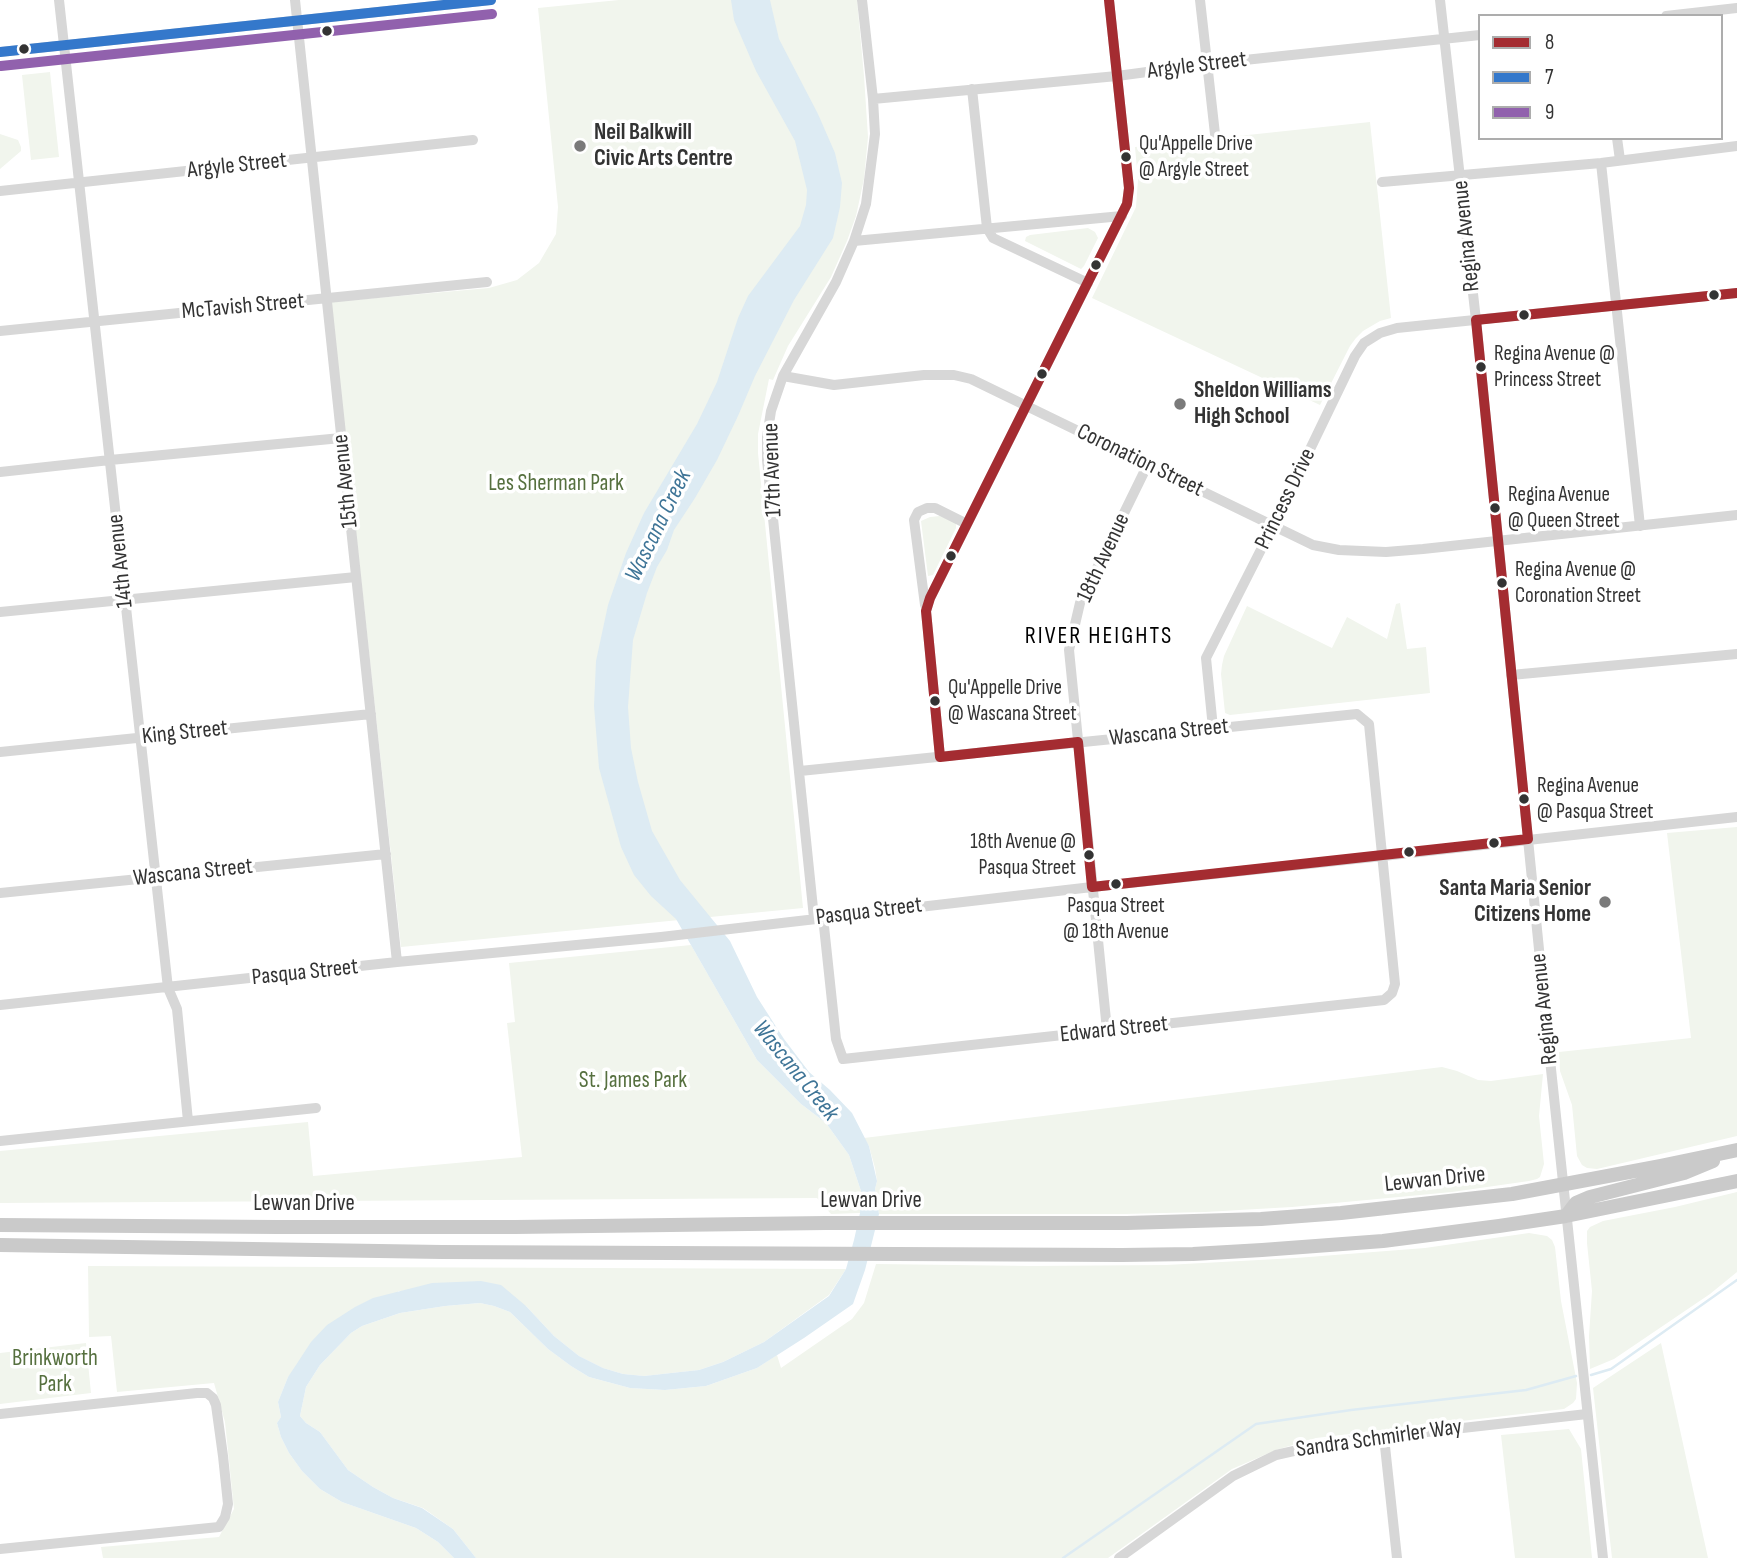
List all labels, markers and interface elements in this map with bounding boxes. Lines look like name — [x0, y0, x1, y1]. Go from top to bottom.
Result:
legend — [1478, 14, 1723, 140]
unlabelled marker — [320, 24, 334, 38]
text: 8 — [1545, 30, 1554, 55]
unlabelled marker — [17, 42, 31, 56]
street label: Argyle Street — [1146, 46, 1248, 86]
text: 7 — [1545, 65, 1553, 90]
text: 9 — [1545, 100, 1554, 125]
place label: Neil Balkwill Civic Arts Centre — [594, 119, 733, 173]
place label: Qu'Appelle Drive @ Argyle Street — [1139, 132, 1253, 182]
marker: Neil Balkwill Civic Arts Centre — [572, 138, 588, 154]
street label: Argyle Street — [186, 147, 288, 185]
marker: Qu'Appelle Drive @ Argyle Street — [1119, 150, 1133, 164]
street label: Regina Avenue — [1447, 179, 1487, 293]
unlabelled marker — [1089, 258, 1103, 272]
street label: McTavish Street — [181, 288, 305, 326]
unlabelled marker — [1707, 288, 1721, 302]
unlabelled marker — [1517, 308, 1531, 322]
place label: Regina Avenue @ Princess Street — [1494, 342, 1615, 392]
marker: Regina Avenue @ Princess Street — [1474, 360, 1488, 374]
unlabelled marker — [1035, 367, 1049, 381]
place label: Sheldon Williams High School — [1194, 377, 1332, 431]
marker: Sheldon Williams High School — [1172, 396, 1188, 412]
street label: Coronation Street — [1072, 418, 1208, 504]
street label: 17th Avenue — [758, 422, 788, 518]
street label: 15th Avenue — [327, 433, 365, 529]
street label: Princess Drive — [1250, 444, 1322, 554]
water label: Wascana Creek — [620, 465, 698, 587]
park label: Les Sherman Park — [488, 470, 624, 498]
place label: Regina Avenue @ Queen Street — [1508, 483, 1620, 533]
marker: Regina Avenue @ Queen Street — [1488, 501, 1502, 515]
street label: 18th Avenue — [1071, 509, 1137, 607]
street label: 14th Avenue — [102, 513, 140, 609]
unlabelled marker — [944, 549, 958, 563]
place label: Regina Avenue @ Coronation Street — [1515, 558, 1641, 608]
marker: Regina Avenue @ Coronation Street — [1495, 576, 1509, 590]
district label: RIVER HEIGHTS — [1026, 623, 1172, 651]
place label: Qu'Appelle Drive @ Wascana Street — [948, 676, 1077, 726]
marker: Qu'Appelle Drive @ Wascana Street — [928, 694, 942, 708]
street label: Wascana Street — [1108, 713, 1230, 753]
street label: King Street — [141, 715, 229, 751]
place label: Regina Avenue @ Pasqua Street — [1537, 774, 1653, 824]
marker: Regina Avenue @ Pasqua Street — [1517, 792, 1531, 806]
place label: 18th Avenue @ Pasqua Street — [970, 830, 1076, 880]
unlabelled marker — [1487, 836, 1501, 850]
unlabelled marker — [1402, 845, 1416, 859]
marker: 18th Avenue @ Pasqua Street — [1082, 848, 1096, 862]
street label: Wascana Street — [132, 853, 254, 893]
place label: Santa Maria Senior Citizens Home — [1439, 875, 1591, 929]
marker: Pasqua Street @ 18th Avenue — [1109, 877, 1123, 891]
street label: Pasqua Street — [814, 892, 924, 932]
place label: Pasqua Street @ 18th Avenue — [1063, 894, 1169, 944]
marker: Santa Maria Senior Citizens Home — [1597, 894, 1613, 910]
street label: Regina Avenue — [1525, 952, 1565, 1066]
street label: Pasqua Street — [250, 954, 360, 992]
street label: Edward Street — [1059, 1011, 1169, 1049]
water label: Wascana Creek — [746, 1015, 844, 1127]
park label: St. James Park — [579, 1067, 687, 1095]
street label: Lewvan Drive — [1383, 1161, 1487, 1199]
street label: Lewvan Drive — [820, 1187, 922, 1215]
street label: Lewvan Drive — [253, 1190, 355, 1218]
park label: Brinkworth Park — [12, 1345, 98, 1399]
street label: Sandra Schmirler Way — [1294, 1414, 1464, 1464]

